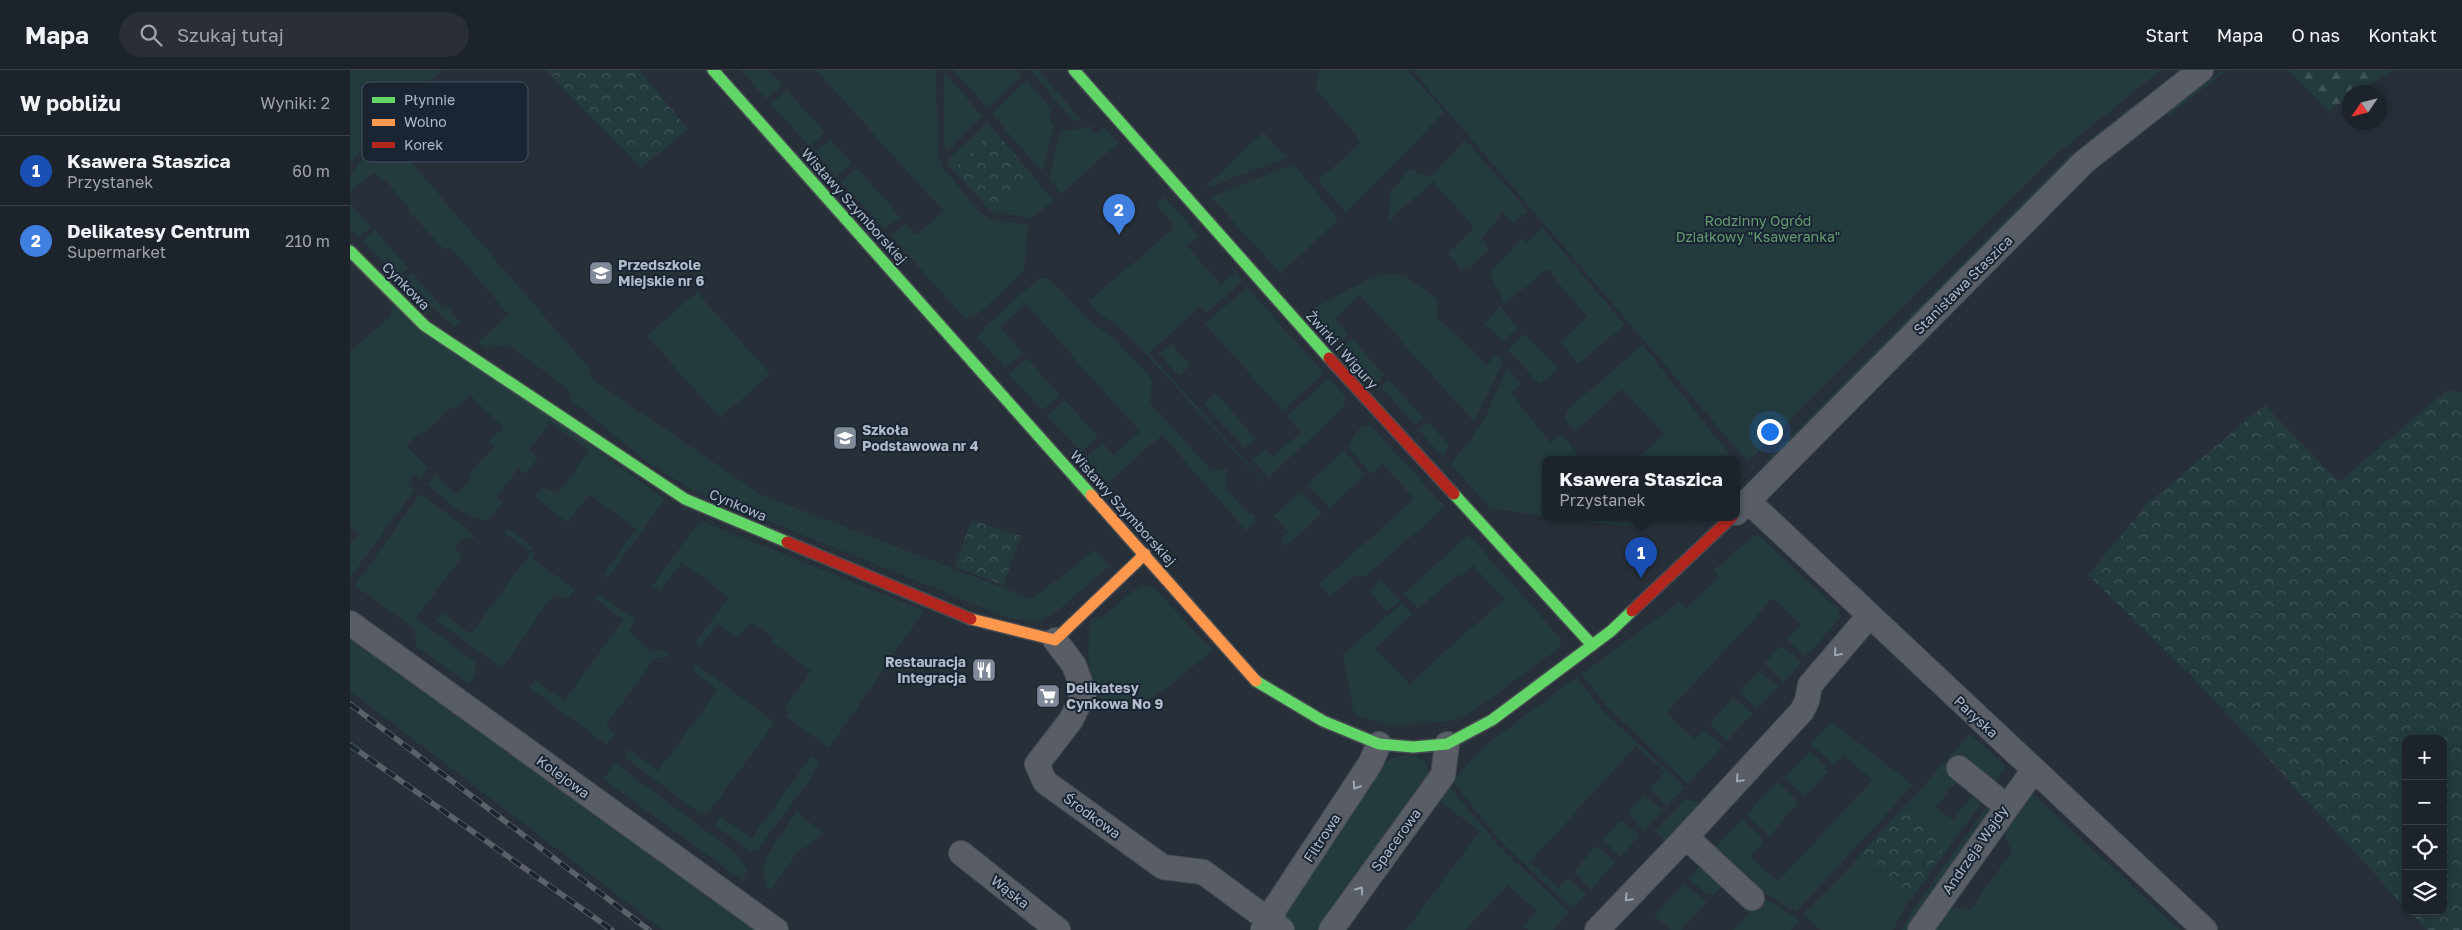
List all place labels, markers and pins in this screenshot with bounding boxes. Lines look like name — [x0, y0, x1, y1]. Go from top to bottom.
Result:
pin: 2 — [1103, 194, 1135, 235]
place label: Przedszkole Miejskie nr 6 — [618, 256, 704, 289]
school or university icon: Przedszkole Miejskie nr 6 — [588, 260, 614, 286]
place label: Szkoła Podstawowa nr 4 — [862, 421, 979, 454]
school or university icon: Szkoła Podstawowa nr 4 — [832, 425, 858, 451]
pin: 1 — [1625, 537, 1657, 578]
place label: Restauracja Integracja — [885, 653, 966, 686]
restaurant icon: Restauracja Integracja — [971, 657, 997, 683]
place label: Delikatesy Cynkowa No 9 — [1066, 679, 1163, 712]
supermarket icon: Delikatesy Cynkowa No 9 — [1035, 683, 1061, 709]

